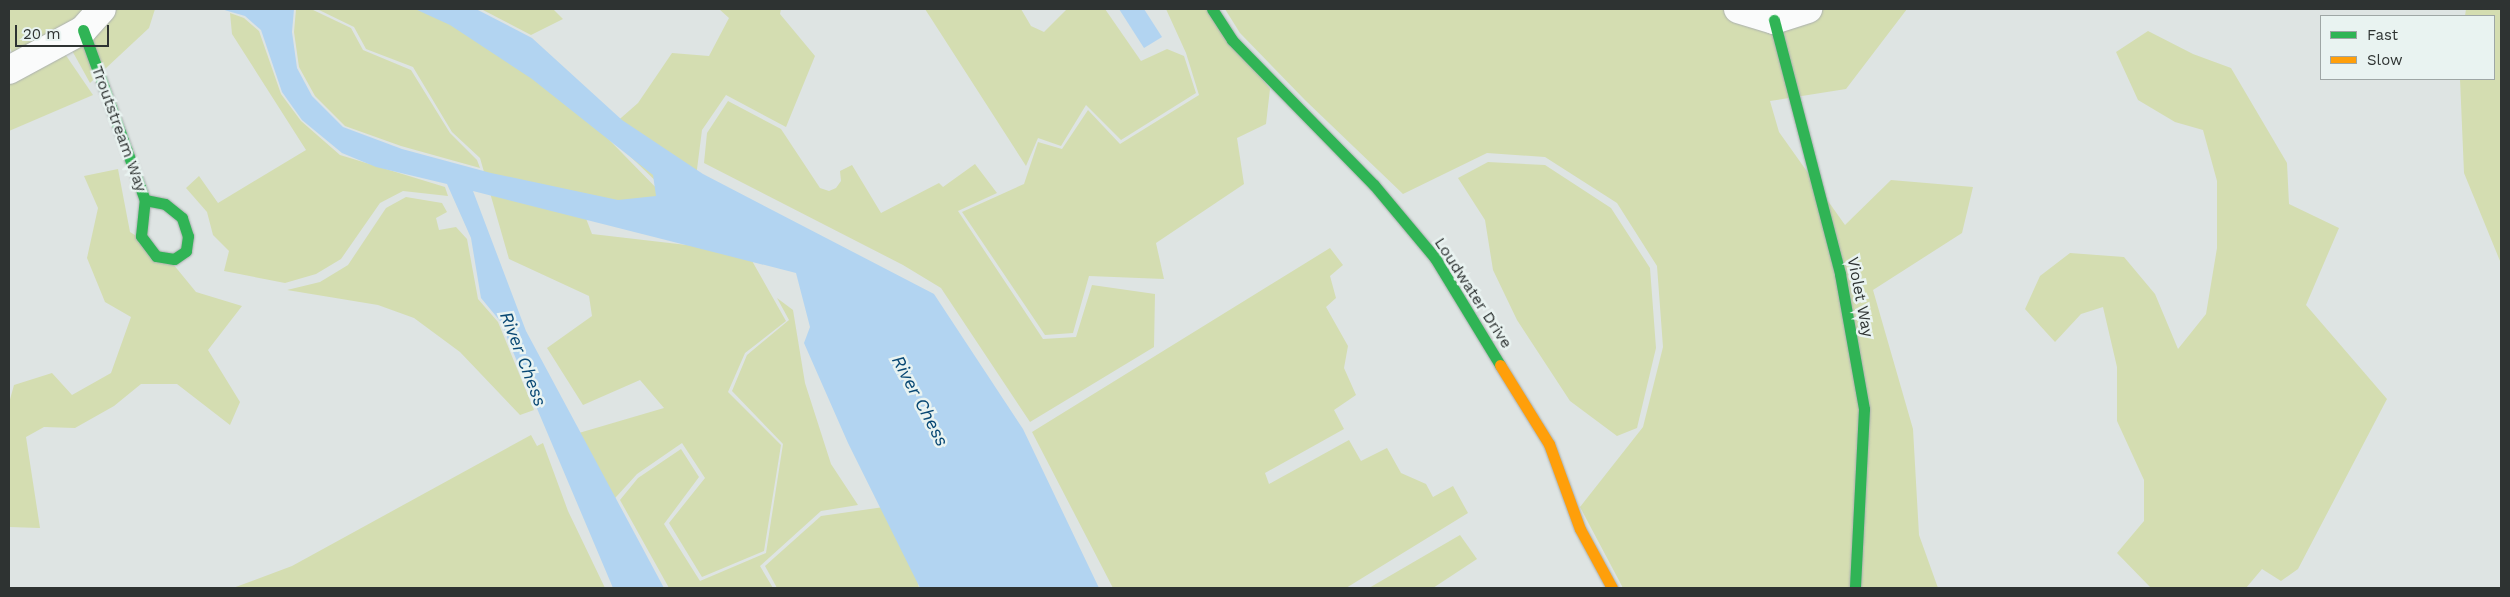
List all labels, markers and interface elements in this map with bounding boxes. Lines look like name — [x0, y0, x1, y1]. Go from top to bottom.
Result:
scale bar — [18, 15, 111, 47]
legend — [2320, 15, 2495, 80]
text: 20 m — [23, 25, 61, 43]
text: Fast — [2367, 26, 2398, 44]
text: Slow — [2367, 51, 2403, 69]
street label: Troutstream Way — [87, 63, 151, 195]
street label: Loudwater Drive — [1430, 234, 1516, 352]
street label: Violet Way — [1843, 255, 1877, 339]
water label: River Chess — [495, 308, 551, 410]
water label: River Chess — [887, 352, 953, 450]

